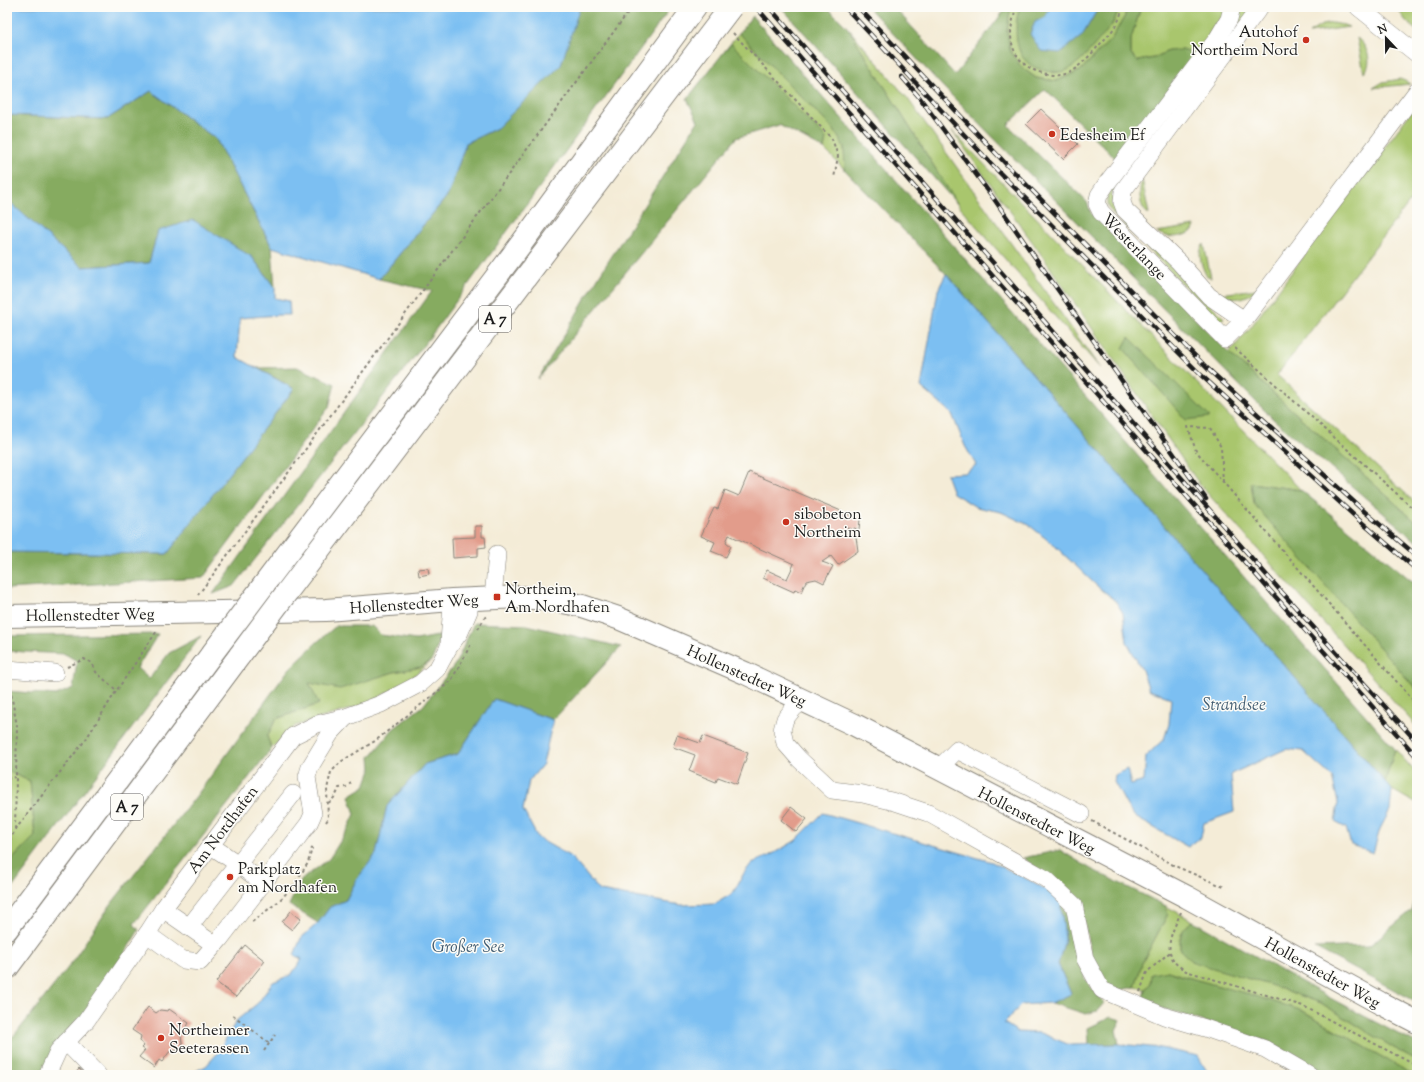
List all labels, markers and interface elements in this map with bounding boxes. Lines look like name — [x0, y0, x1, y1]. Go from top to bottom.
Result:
north arrow — [1366, 18, 1406, 58]
text: N — [1375, 21, 1390, 39]
place label: Autohof Northeim Nord — [1191, 22, 1299, 63]
marker: Autohof Northeim Nord — [1301, 35, 1311, 45]
place label: Edesheim Ef — [1060, 125, 1147, 148]
marker: Edesheim Ef — [1047, 129, 1057, 139]
street label: Westerlange — [1095, 209, 1171, 286]
road number: A 7 — [479, 306, 511, 332]
place label: sibobeton Northeim — [794, 504, 862, 545]
marker: sibobeton Northeim — [781, 517, 791, 527]
place label: Northeim, Am Nordhafen — [505, 579, 610, 620]
street label: Hollenstedter Weg — [349, 590, 479, 621]
marker: Northeim, Am Nordhafen — [492, 592, 502, 602]
street label: Hollenstedter Weg — [25, 604, 155, 629]
street label: Hollenstedter Weg — [682, 641, 810, 714]
water label: Strandsee — [1202, 694, 1266, 718]
street label: Am Nordhafen — [183, 781, 265, 879]
street label: Hollenstedter Weg — [973, 783, 1099, 862]
road number: A 7 — [111, 794, 143, 820]
place label: Parkplatz am Nordhafen — [238, 859, 338, 900]
marker: Parkplatz am Nordhafen — [225, 872, 235, 882]
street label: Hollenstedter Weg — [1260, 933, 1384, 1016]
water label: Großer See — [432, 936, 504, 960]
place label: Northeimer Seeterassen — [169, 1020, 250, 1061]
marker: Northeimer Seeterassen — [156, 1033, 166, 1043]

